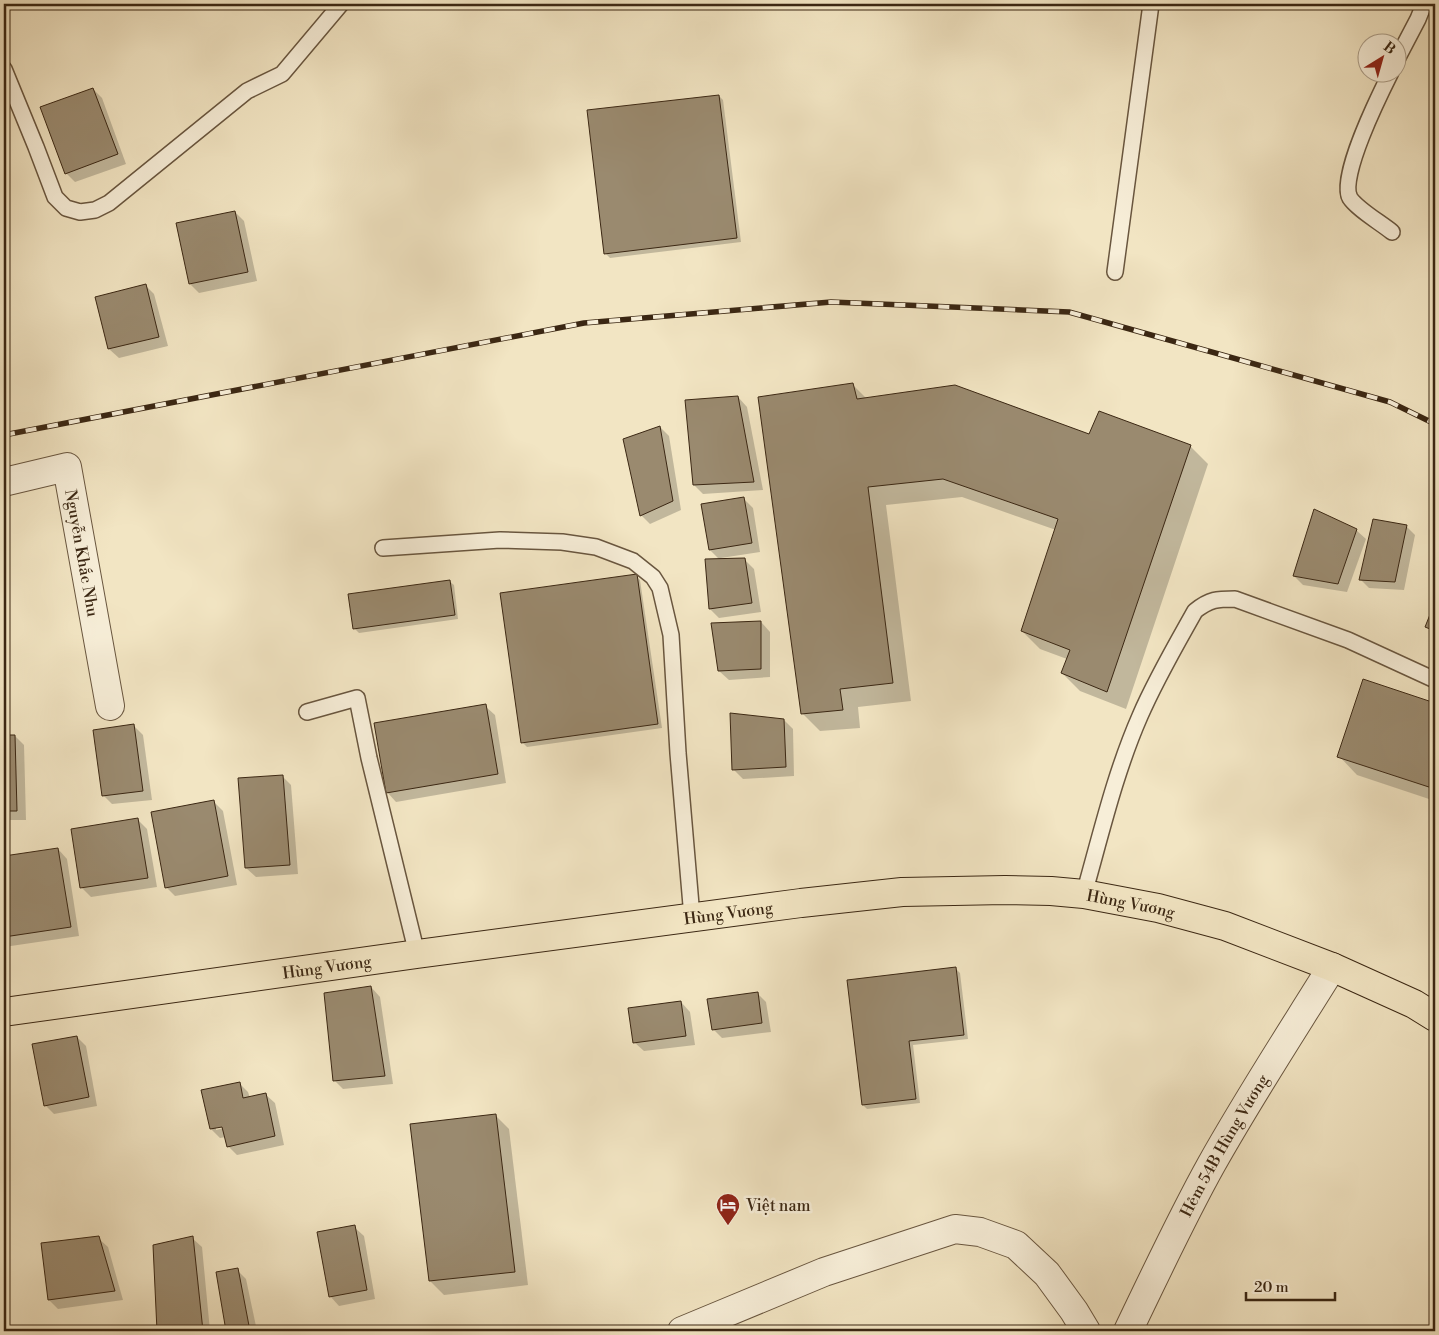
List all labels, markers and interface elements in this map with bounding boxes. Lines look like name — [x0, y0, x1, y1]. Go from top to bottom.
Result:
north arrow — [1356, 32, 1406, 82]
text: B — [1380, 38, 1399, 59]
street label: Nguyễn Khắc Nhu — [60, 488, 103, 618]
street label: Hùng Vương — [1085, 886, 1178, 923]
street label: Hùng Vương — [683, 898, 775, 929]
street label: Hùng Vương — [281, 951, 373, 984]
street label: Hẻm 54B Hùng Vương — [1176, 1070, 1274, 1221]
hotel icon: Việt nam — [715, 1192, 741, 1226]
place label: Việt nam — [745, 1196, 811, 1216]
scale bar — [1246, 1270, 1335, 1302]
text: 20 m — [1254, 1278, 1289, 1297]

